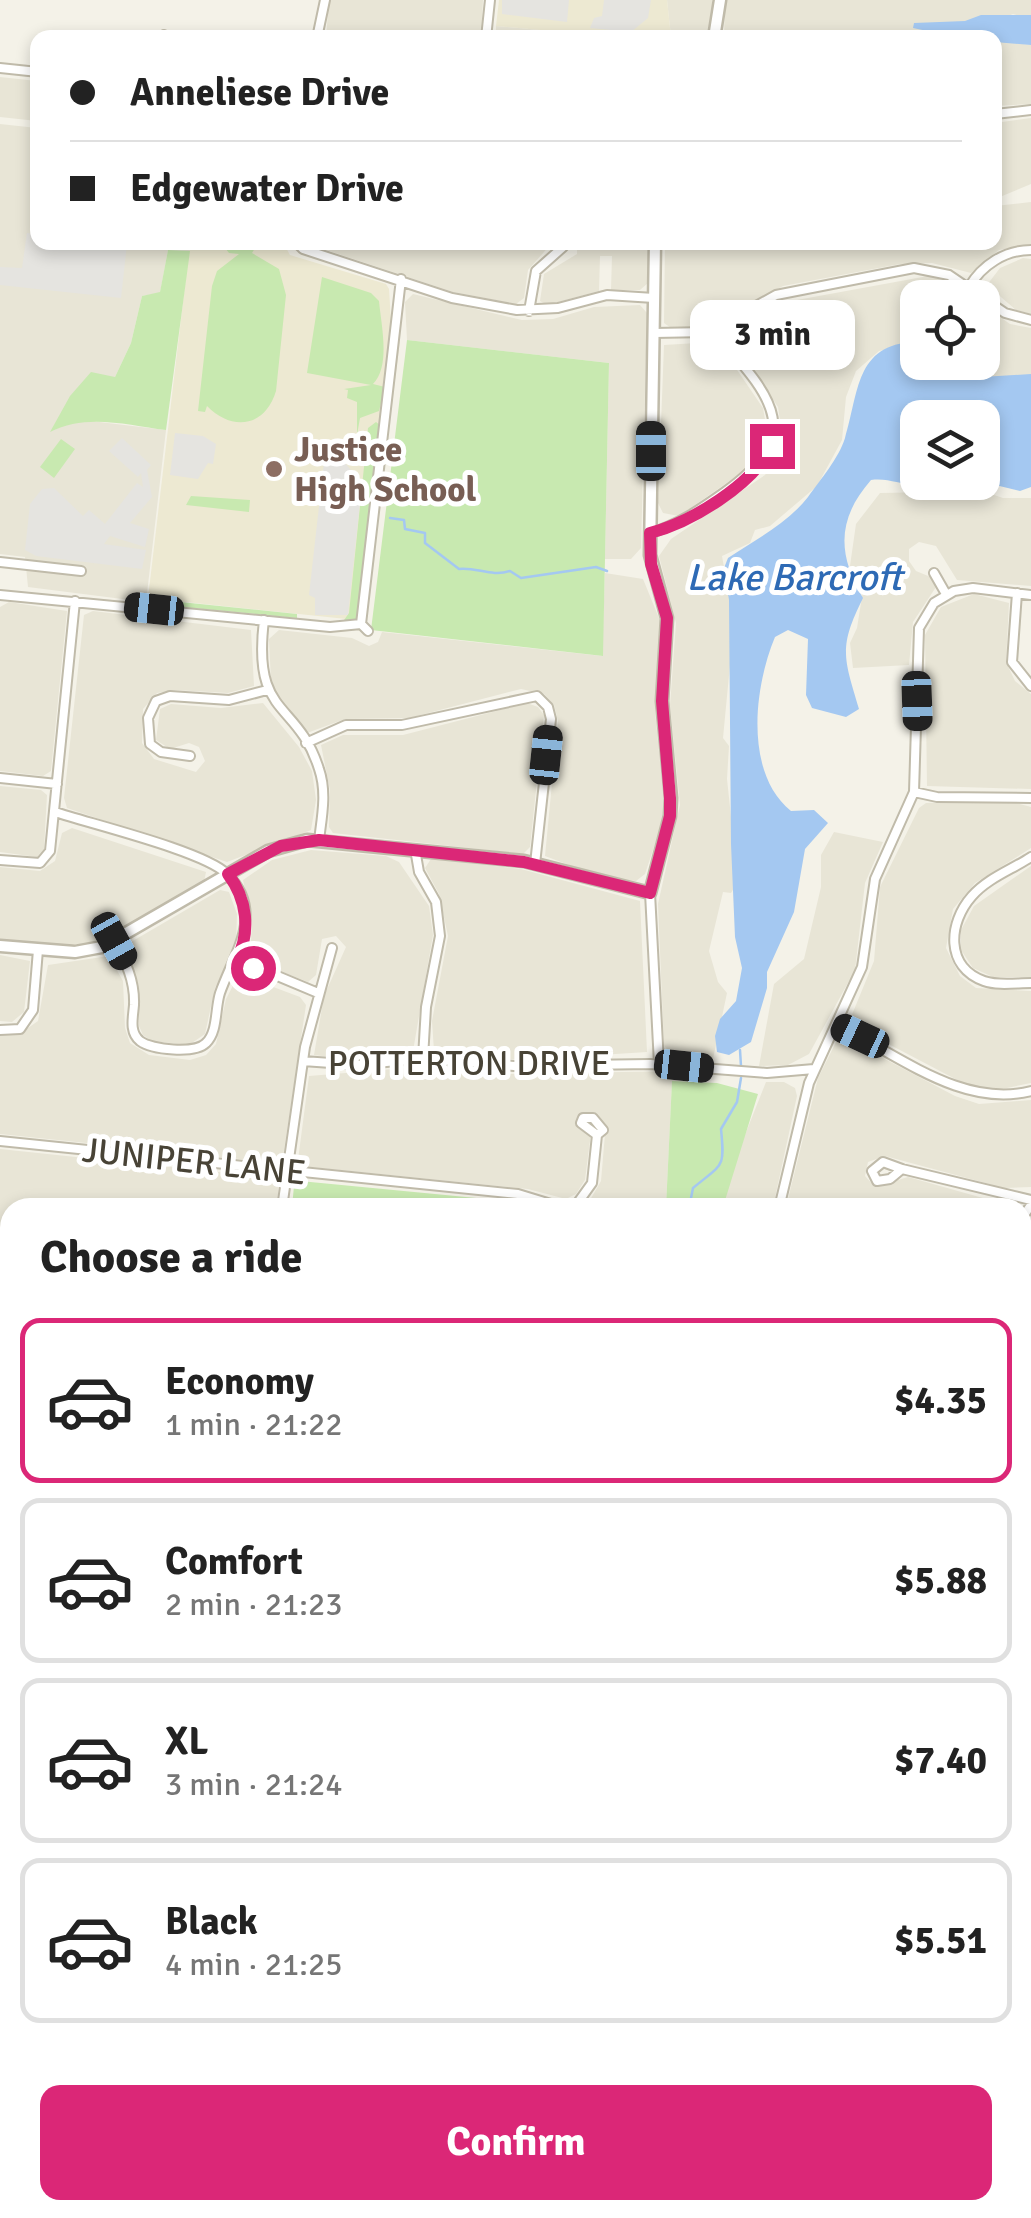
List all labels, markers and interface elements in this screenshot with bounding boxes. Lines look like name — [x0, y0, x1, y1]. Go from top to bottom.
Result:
text: Anneliese Drive — [130, 69, 389, 116]
text: Edgewater Drive — [130, 165, 404, 212]
map controls — [900, 280, 1000, 500]
button: locate — [900, 280, 1000, 380]
callout: 3 min — [690, 301, 854, 371]
text: 3 min — [734, 315, 811, 354]
button: layers — [900, 400, 1000, 500]
car — [636, 421, 666, 481]
route end — [750, 424, 795, 469]
place label: Justice High School — [294, 428, 477, 511]
marker: Justice High School — [263, 458, 285, 480]
water label: Lake Barcroft — [686, 554, 906, 601]
car — [123, 591, 185, 627]
car — [901, 670, 933, 732]
car — [528, 724, 564, 786]
car — [86, 907, 142, 975]
route start — [231, 946, 276, 991]
car — [826, 1010, 894, 1062]
street label: POTTERTON DRIVE — [328, 1042, 610, 1085]
car — [653, 1048, 715, 1084]
street label: JUNIPER LANE — [80, 1128, 308, 1195]
text: Choose a ride — [40, 1230, 303, 1285]
icon: car — [45, 1356, 135, 1446]
text: Economy — [165, 1358, 314, 1405]
text: $4.35 — [894, 1377, 987, 1424]
text: 1 min · 21:22 — [165, 1405, 343, 1444]
icon: car — [45, 1536, 135, 1626]
text: Comfort — [165, 1538, 303, 1585]
text: $5.88 — [894, 1557, 987, 1604]
text: 2 min · 21:23 — [165, 1585, 343, 1624]
icon: car — [45, 1716, 135, 1806]
text: XL — [165, 1718, 208, 1765]
text: $7.40 — [894, 1737, 987, 1784]
text: 3 min · 21:24 — [165, 1765, 343, 1804]
icon: car — [45, 1896, 135, 1986]
text: Black — [165, 1898, 258, 1945]
text: $5.51 — [894, 1917, 987, 1964]
text: 4 min · 21:25 — [165, 1945, 343, 1984]
button: Confirm — [40, 2085, 992, 2200]

